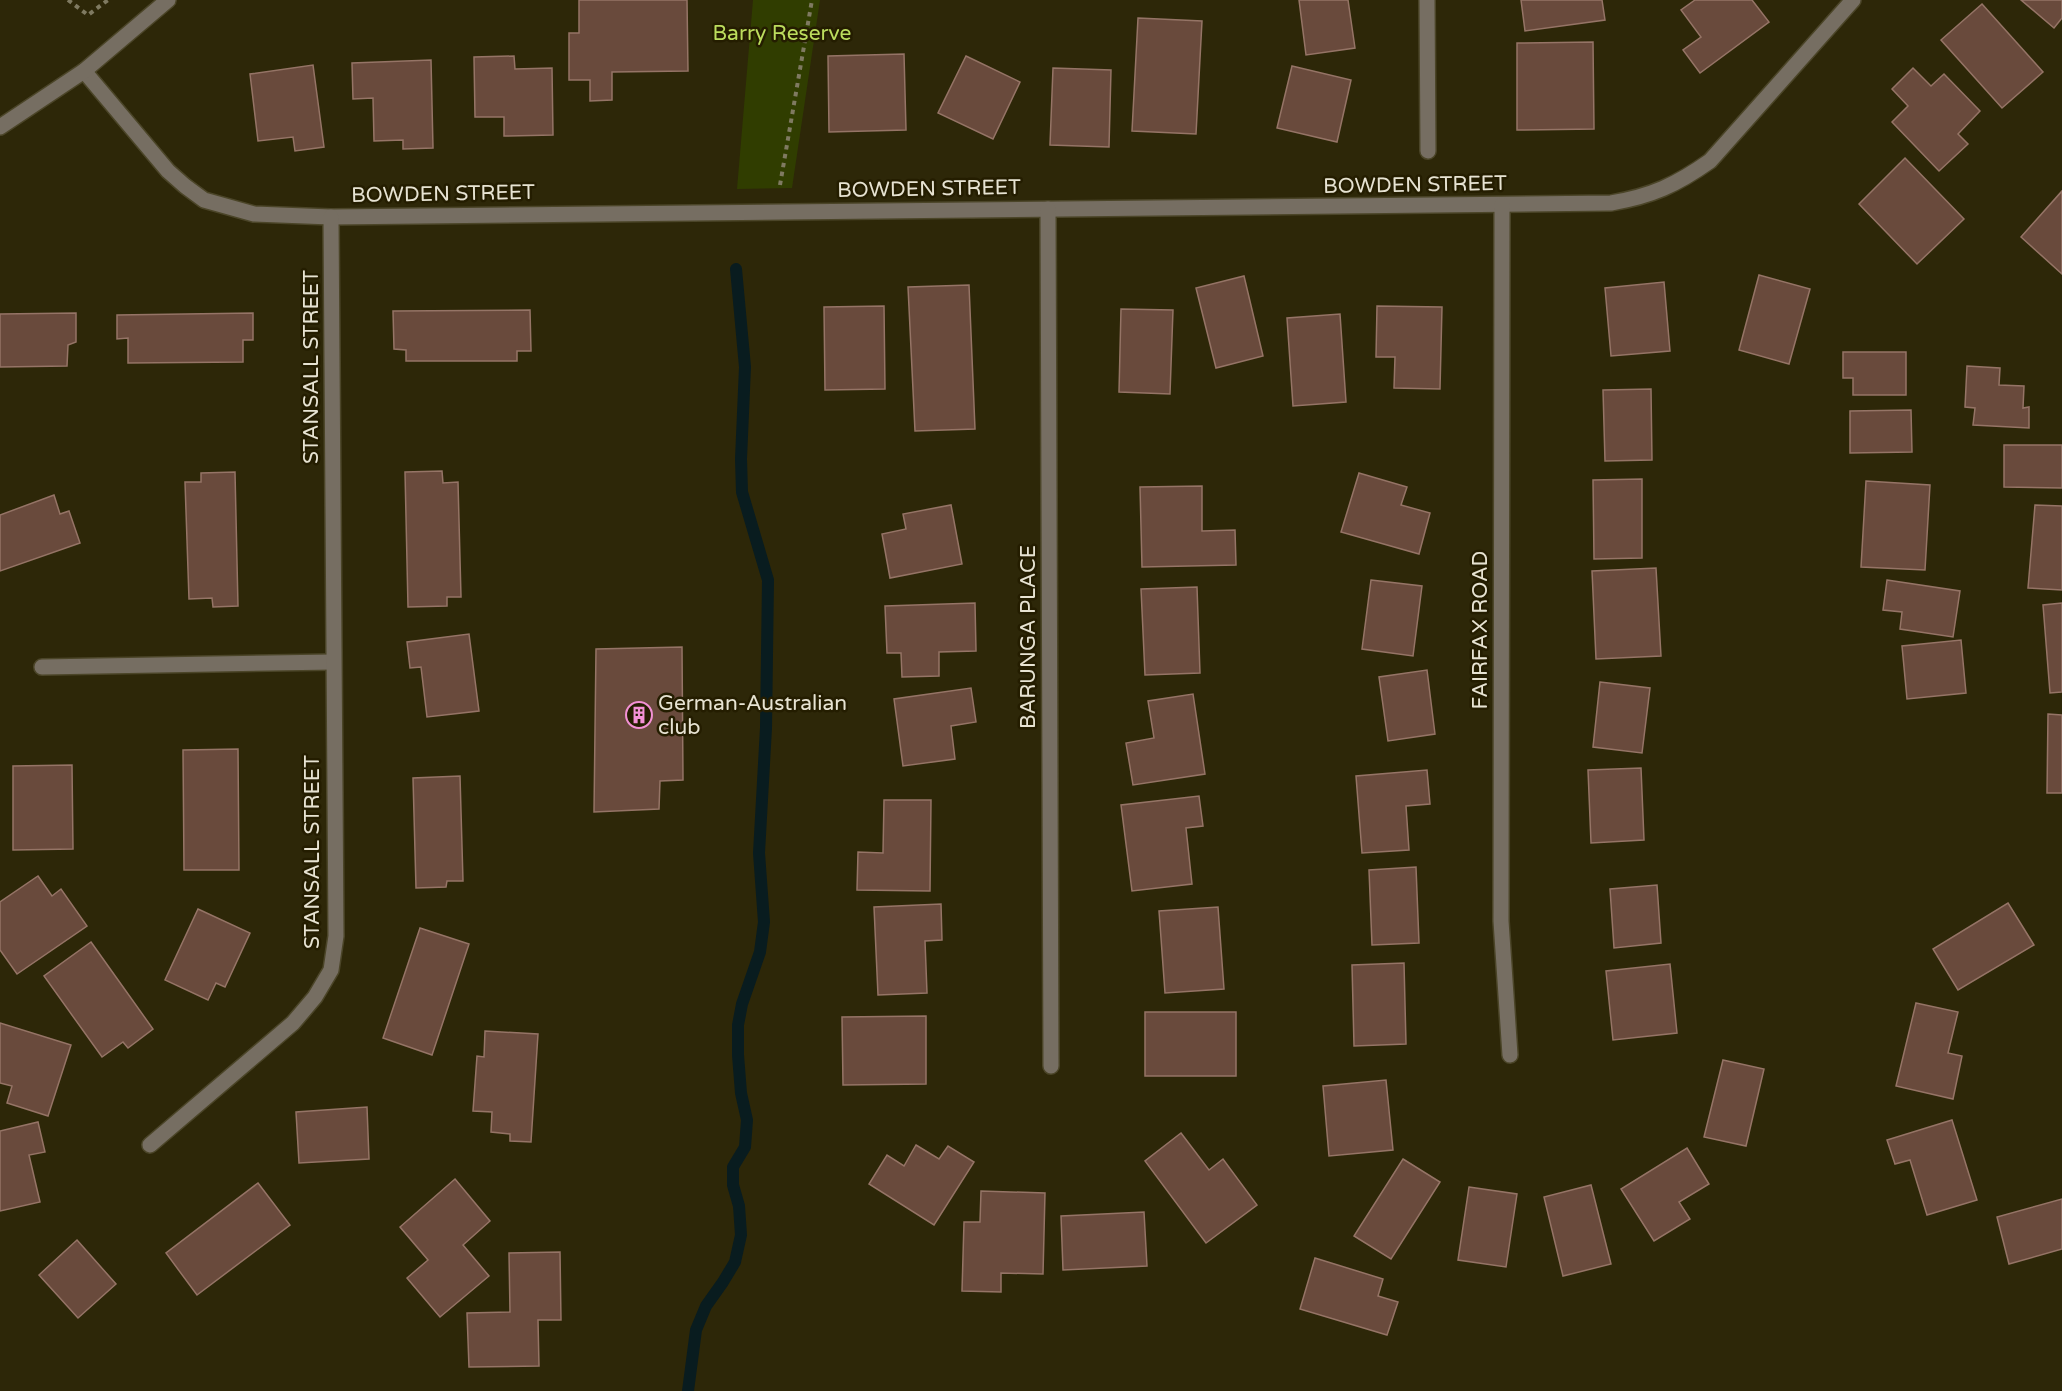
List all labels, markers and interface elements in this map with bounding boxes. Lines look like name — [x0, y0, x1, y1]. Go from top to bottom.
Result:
park label: Barry Reserve — [713, 21, 852, 46]
street label: BOWDEN STREET — [1323, 171, 1507, 199]
street label: BOWDEN STREET — [837, 175, 1021, 203]
street label: BOWDEN STREET — [351, 180, 535, 208]
street label: STANSALL STREET — [299, 270, 324, 464]
street label: BARUNGA PLACE — [1016, 545, 1041, 729]
street label: FAIRFAX ROAD — [1468, 551, 1493, 709]
place label: German-Australian club — [658, 691, 847, 740]
building icon: German-Australian club — [624, 700, 654, 730]
street label: STANSALL STREET — [300, 755, 325, 949]

